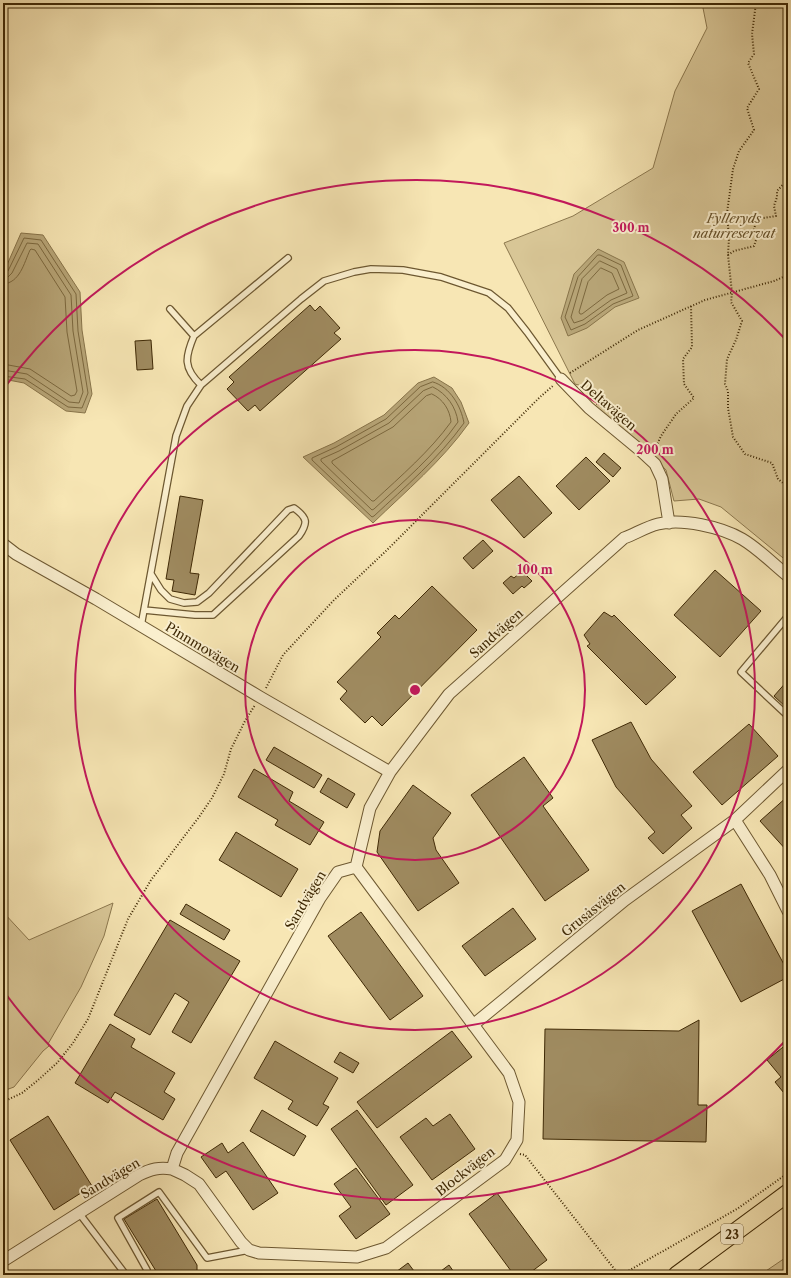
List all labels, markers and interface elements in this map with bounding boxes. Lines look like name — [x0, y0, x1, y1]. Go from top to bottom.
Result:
park label: Fylleryds naturreservat — [692, 210, 776, 241]
text: 300 m — [612, 220, 650, 235]
street label: Deltavägen — [578, 376, 640, 434]
text: 200 m — [636, 442, 674, 457]
text: 100 m — [517, 562, 553, 577]
street label: Sandvägen — [466, 605, 526, 661]
street label: Pinnmovägen — [163, 618, 243, 676]
centre of rings — [408, 683, 422, 697]
street label: Sandvägen — [281, 867, 329, 933]
street label: Grusåsvägen — [558, 878, 628, 940]
street label: Blockvägen — [432, 1143, 498, 1199]
street label: Sandvägen — [77, 1154, 143, 1202]
road number: 23 — [721, 1224, 743, 1244]

